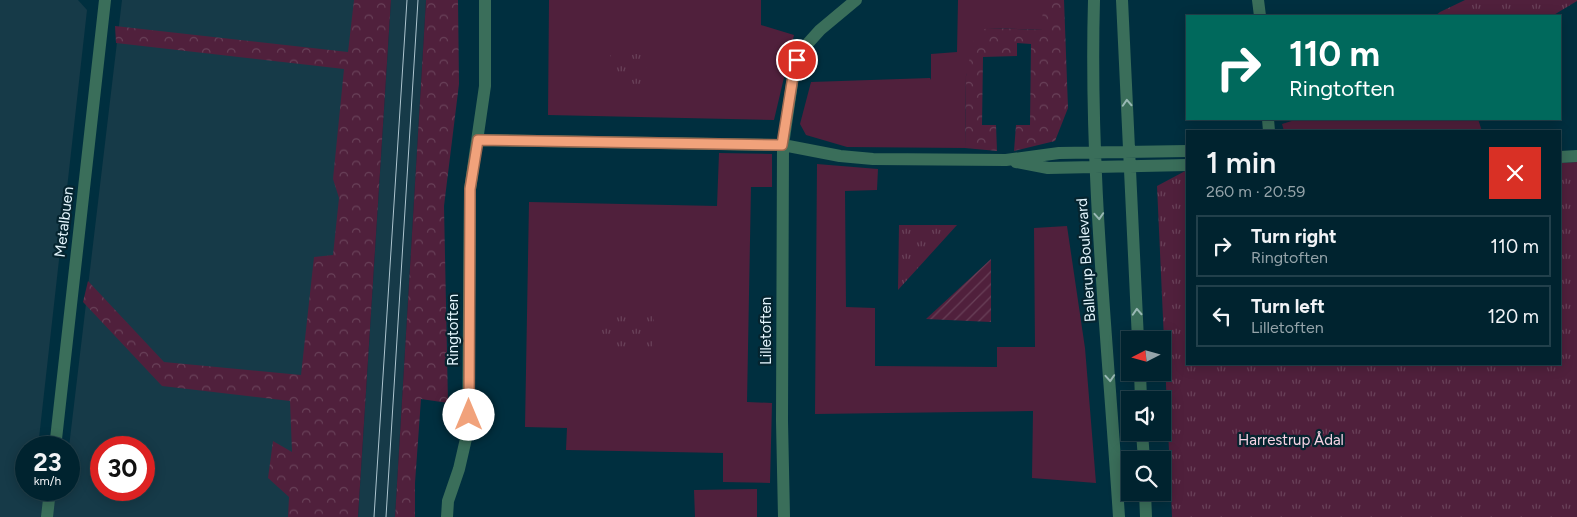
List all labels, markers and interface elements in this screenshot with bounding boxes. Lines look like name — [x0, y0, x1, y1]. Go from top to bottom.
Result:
text: 110 m — [1289, 33, 1380, 75]
icon: right — [1206, 35, 1271, 100]
pin — [776, 39, 818, 81]
icon: arrive — [783, 46, 811, 74]
text: Ringtoften — [1289, 75, 1395, 102]
one-way arrow — [1122, 99, 1133, 107]
text: 1 min — [1206, 144, 1276, 181]
button: close — [1489, 147, 1541, 199]
text: 260 m · 20:59 — [1206, 182, 1305, 201]
street label: Metalbuen — [51, 186, 77, 258]
street label: Ballerup Boulevard — [1073, 197, 1099, 323]
one-way arrow — [1093, 213, 1104, 221]
text: Turn right — [1251, 225, 1337, 248]
icon: right — [1208, 232, 1236, 260]
text: 110 m — [1490, 235, 1539, 258]
text: Ringtoften — [1251, 248, 1328, 267]
street label: Ringtoften — [444, 294, 462, 366]
text: Turn left — [1251, 295, 1325, 318]
street label: Lilletoften — [757, 297, 775, 365]
icon: left — [1208, 302, 1236, 330]
text: 120 m — [1487, 305, 1539, 328]
one-way arrow — [1132, 308, 1143, 316]
text: Lilletoften — [1251, 318, 1324, 337]
north arrow — [1121, 331, 1171, 381]
map controls — [1121, 331, 1171, 501]
one-way arrow — [1104, 375, 1115, 383]
position arrow — [442, 388, 494, 440]
button: sound — [1121, 391, 1171, 441]
park label: Harrestrup Ådal — [1238, 431, 1344, 449]
speed limit sign: 30 — [90, 436, 155, 501]
text: 23 — [33, 447, 62, 477]
button: search — [1121, 451, 1171, 501]
text: km/h — [34, 474, 61, 488]

